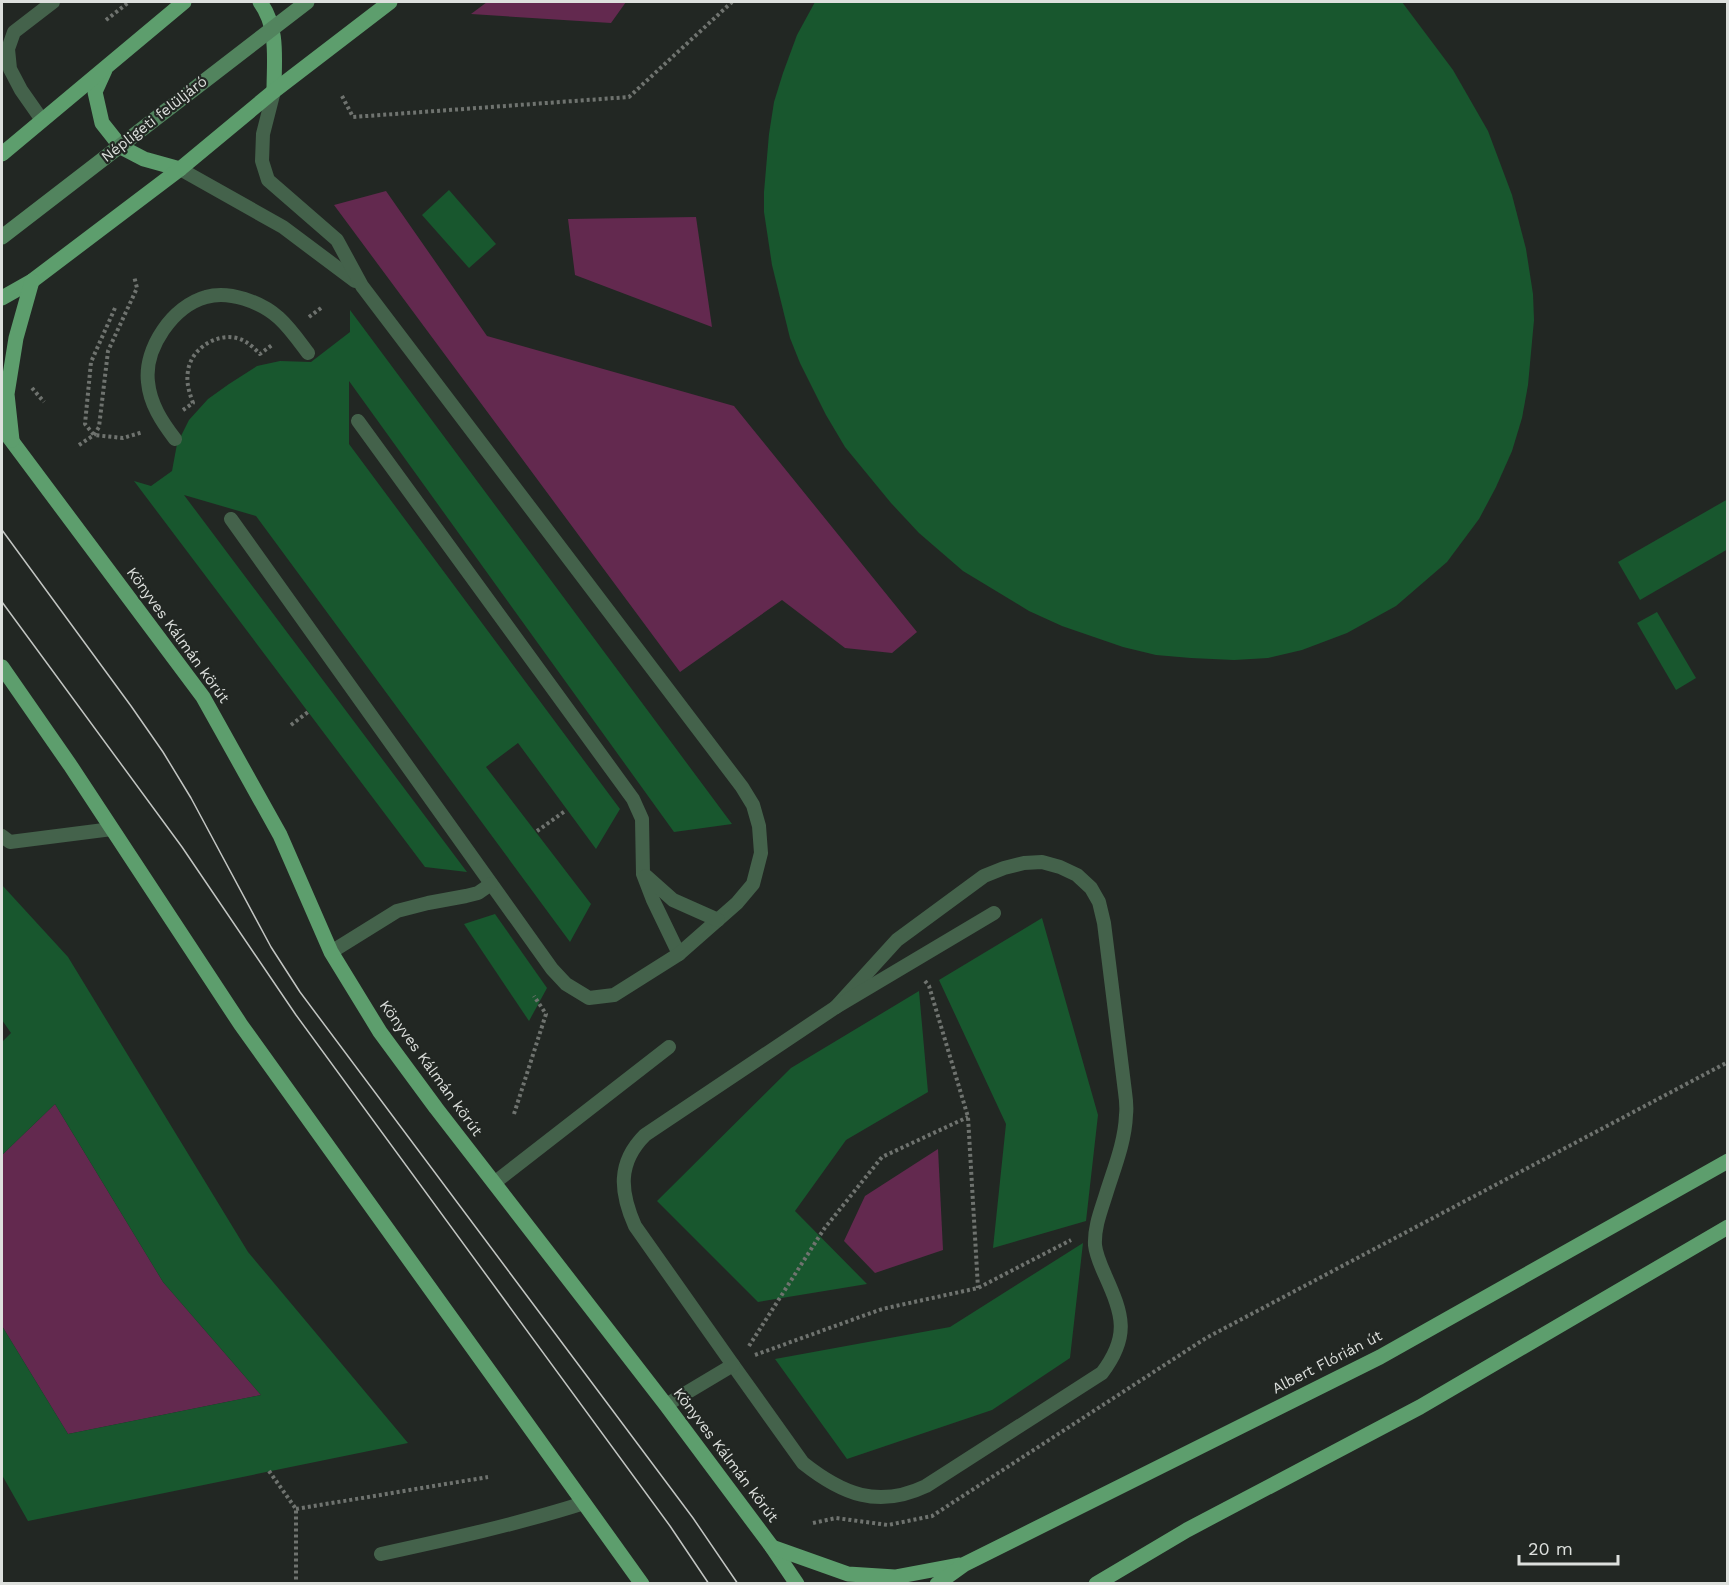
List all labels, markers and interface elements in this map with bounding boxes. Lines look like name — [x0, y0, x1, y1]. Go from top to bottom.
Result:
street label: Népligeti felüljáró — [98, 72, 210, 166]
street label: Könyves Kálmán körút — [123, 564, 234, 707]
street label: Könyves Kálmán körút — [376, 997, 487, 1140]
street label: Albert Flórián út — [1269, 1326, 1386, 1397]
street label: Könyves Kálmán körút — [670, 1384, 783, 1526]
scale bar — [1519, 1528, 1618, 1566]
text: 20 m — [1528, 1538, 1573, 1559]

